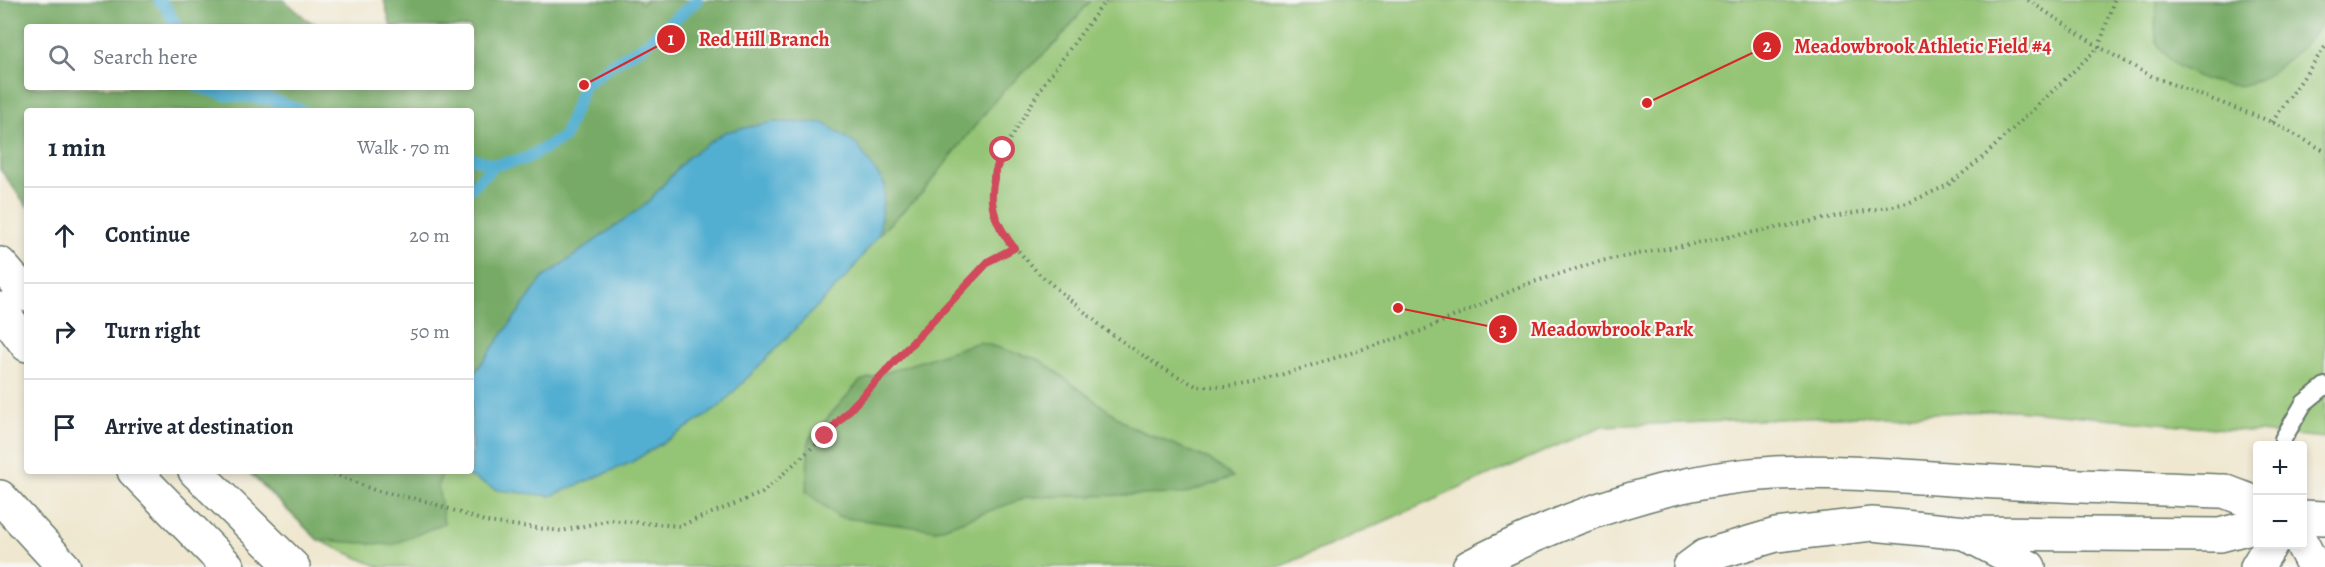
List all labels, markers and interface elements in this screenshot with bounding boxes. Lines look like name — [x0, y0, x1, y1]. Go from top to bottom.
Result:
callout: Red Hill Branch — [656, 20, 841, 58]
search box — [24, 24, 474, 90]
text: Red Hill Branch — [698, 26, 830, 53]
text: 1 — [668, 27, 675, 51]
callout: Meadowbrook Athletic Field #4 — [1752, 27, 2063, 65]
text: Meadowbrook Athletic Field #4 — [1794, 33, 2052, 60]
text: 2 — [1763, 34, 1772, 58]
icon: search — [45, 41, 78, 74]
text: Search here — [93, 42, 198, 72]
text: 1 min — [48, 130, 106, 165]
text: Walk · 70 m — [357, 134, 450, 161]
route start — [989, 136, 1015, 162]
icon: ahead — [48, 219, 81, 252]
text: Continue — [105, 220, 190, 250]
text: 20 m — [409, 222, 450, 249]
callout: Meadowbrook Park — [1488, 310, 1705, 348]
icon: right — [48, 315, 81, 348]
text: Turn right — [105, 316, 201, 346]
text: Meadowbrook Park — [1531, 316, 1694, 343]
text: 50 m — [410, 318, 450, 345]
text: 3 — [1499, 318, 1507, 342]
icon: arrive — [48, 411, 81, 444]
text: Arrive at destination — [105, 412, 294, 442]
route end — [811, 422, 837, 448]
map controls — [2253, 441, 2307, 549]
button: + — [2253, 441, 2307, 495]
button: − — [2253, 495, 2307, 549]

